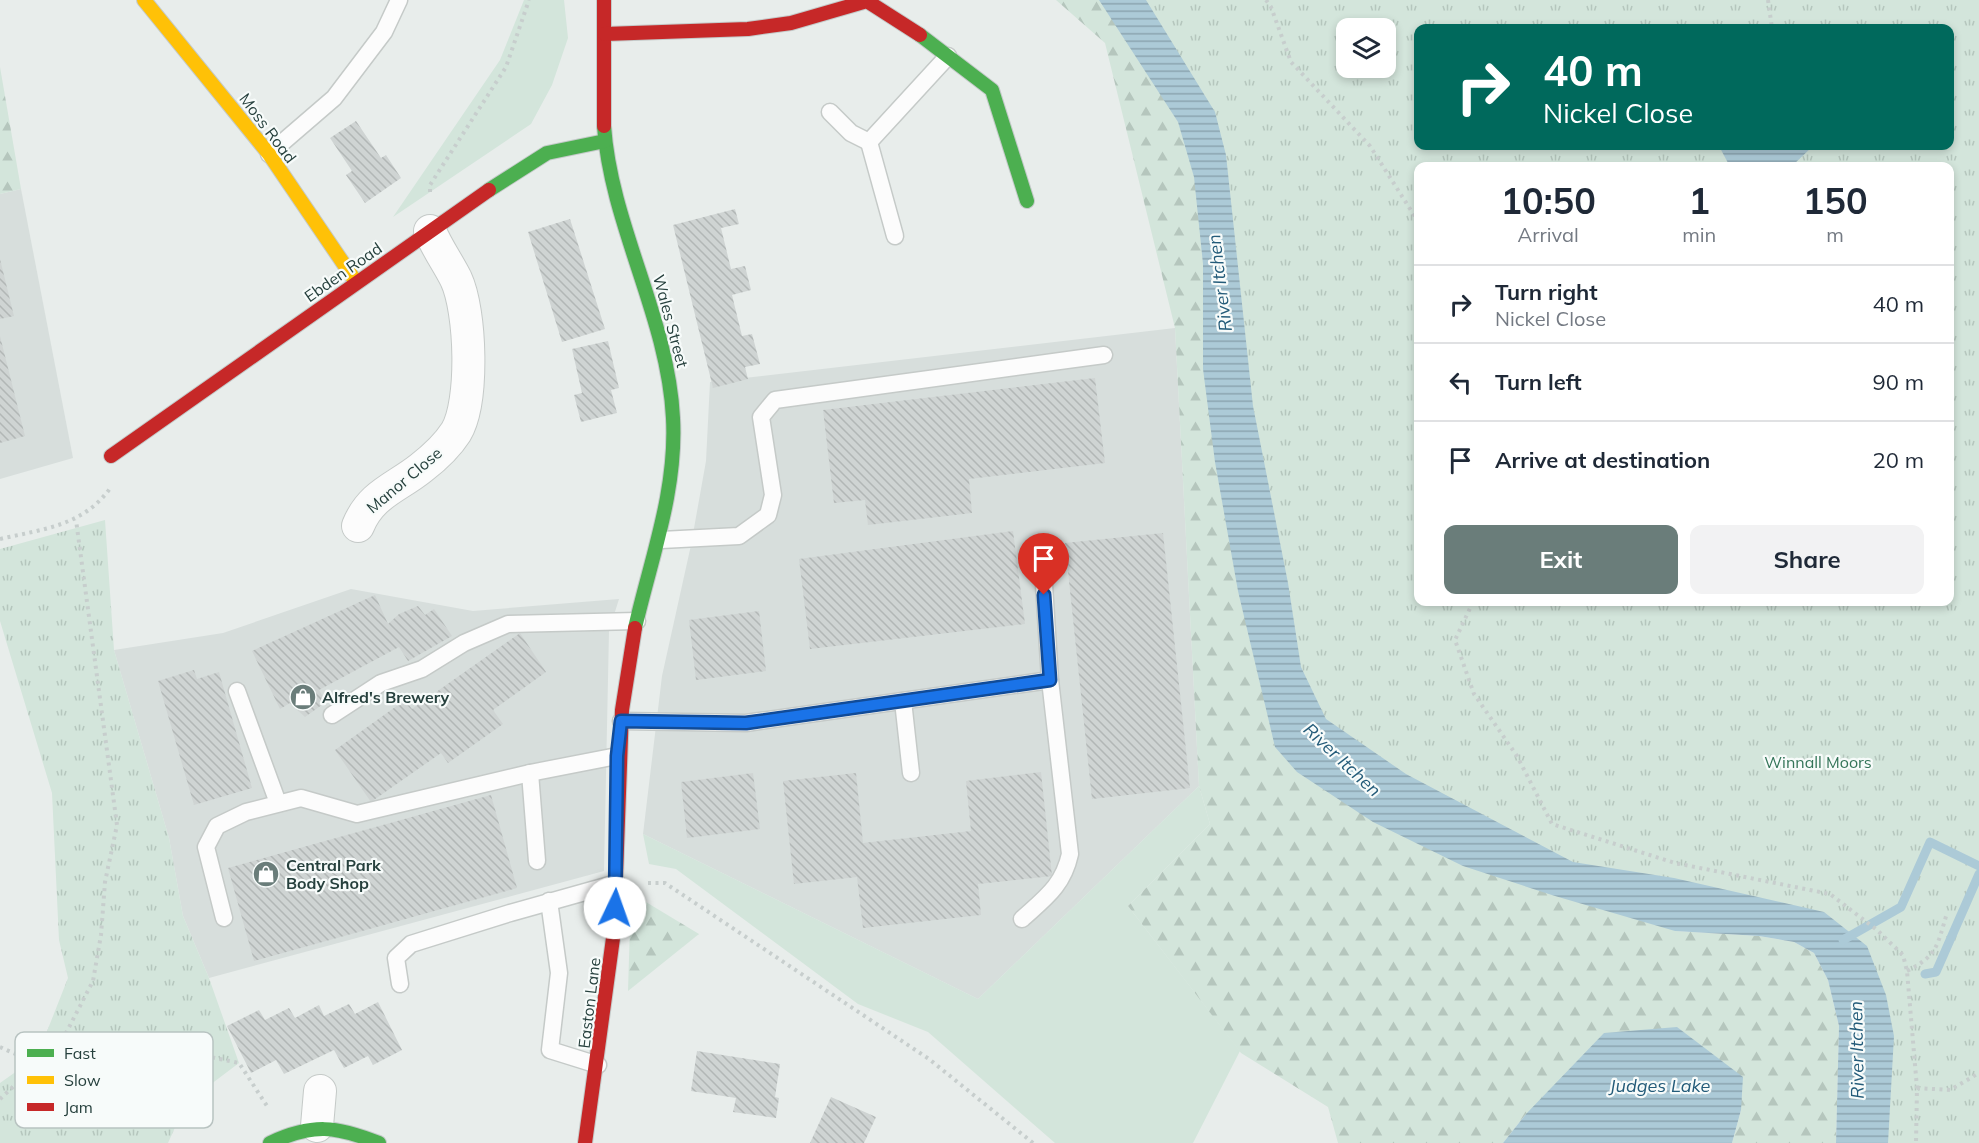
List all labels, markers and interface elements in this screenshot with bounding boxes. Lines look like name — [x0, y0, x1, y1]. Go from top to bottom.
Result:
map controls — [1336, 18, 1396, 78]
button: layers — [1336, 18, 1396, 78]
text: 40 m — [1543, 44, 1643, 97]
icon: right — [1444, 48, 1522, 126]
street label: Moss Road — [235, 89, 301, 167]
text: Nickel Close — [1543, 96, 1693, 130]
text: 10:50 — [1500, 178, 1596, 223]
text: 1 — [1688, 178, 1710, 223]
text: 150 — [1803, 178, 1868, 223]
text: Arrival — [1518, 222, 1579, 247]
text: min — [1682, 222, 1716, 247]
text: m — [1826, 222, 1844, 247]
water label: River Itchen — [1202, 233, 1237, 333]
street label: Ebden Road — [300, 238, 386, 306]
street label: Wales Street — [649, 272, 693, 370]
text: Turn right — [1495, 278, 1598, 306]
icon: right — [1444, 288, 1477, 321]
text: 40 m — [1873, 290, 1924, 318]
text: Nickel Close — [1495, 306, 1606, 331]
icon: left — [1444, 366, 1477, 399]
text: Turn left — [1495, 368, 1582, 396]
text: 90 m — [1873, 368, 1924, 396]
street label: Manor Close — [362, 443, 446, 517]
icon: arrive — [1444, 444, 1477, 477]
text: Arrive at destination — [1495, 446, 1710, 474]
text: 20 m — [1873, 446, 1924, 474]
button: Exit — [1444, 525, 1678, 594]
button: Share — [1690, 525, 1924, 594]
pin — [1018, 533, 1069, 595]
icon: arrive — [1027, 542, 1060, 575]
shop icon: Alfred's Brewery — [288, 682, 318, 712]
place label: Alfred's Brewery — [322, 687, 450, 707]
water label: River Itchen — [1299, 718, 1386, 801]
park label: Winnall Moors — [1764, 752, 1872, 772]
place label: Central Park Body Shop — [286, 855, 382, 893]
shop icon: Central Park Body Shop — [251, 859, 281, 889]
position arrow — [583, 876, 647, 940]
street label: Easton Lane — [574, 956, 604, 1050]
water label: River Itchen — [1844, 1001, 1869, 1099]
legend — [15, 1032, 213, 1128]
text: Fast — [64, 1043, 96, 1063]
text: Slow — [64, 1070, 101, 1090]
water label: Judges Lake — [1608, 1074, 1711, 1097]
text: Jam — [64, 1097, 93, 1117]

